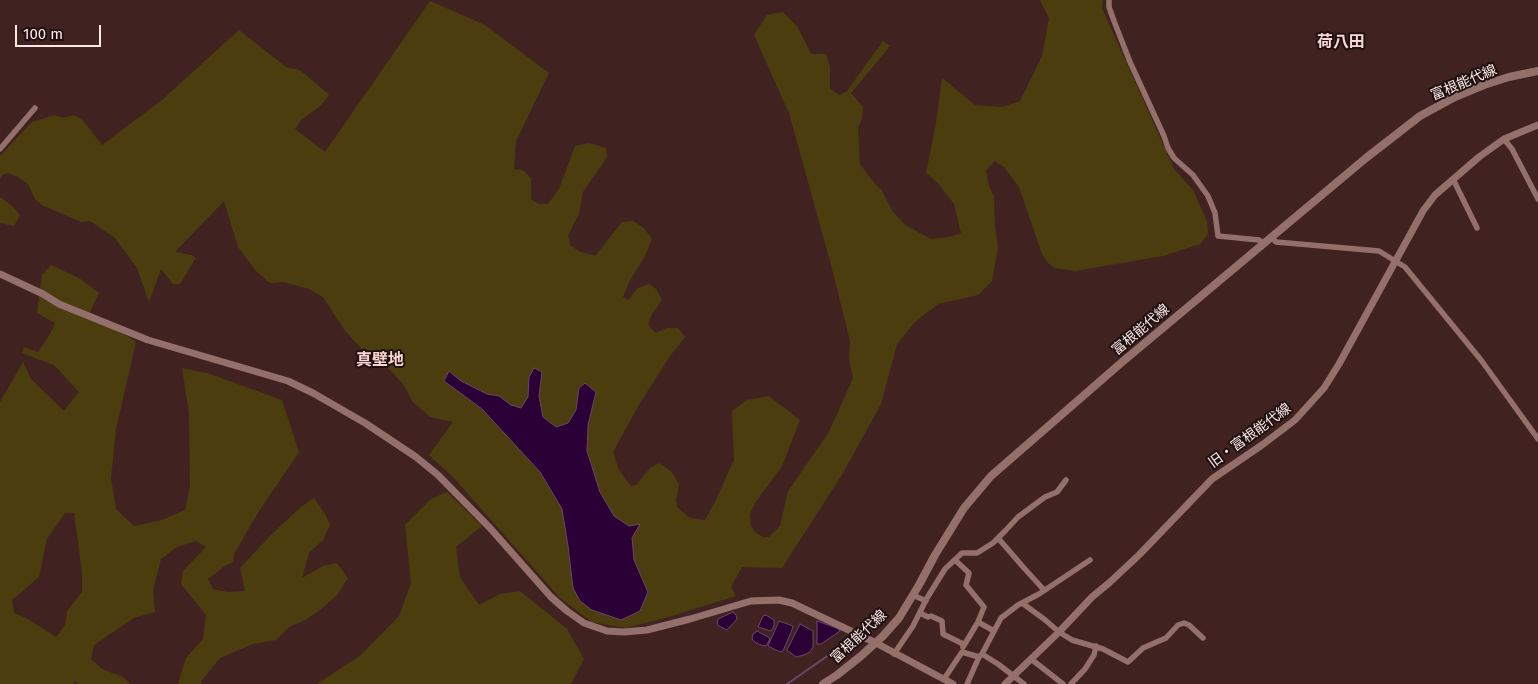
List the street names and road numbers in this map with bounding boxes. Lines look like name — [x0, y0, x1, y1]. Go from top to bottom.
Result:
street label: 富根能代線 — [1429, 62, 1499, 104]
street label: 富根能代線 — [1109, 301, 1173, 359]
street label: 旧・富根能代線 — [1205, 400, 1295, 472]
street label: 富根能代線 — [828, 607, 890, 667]

